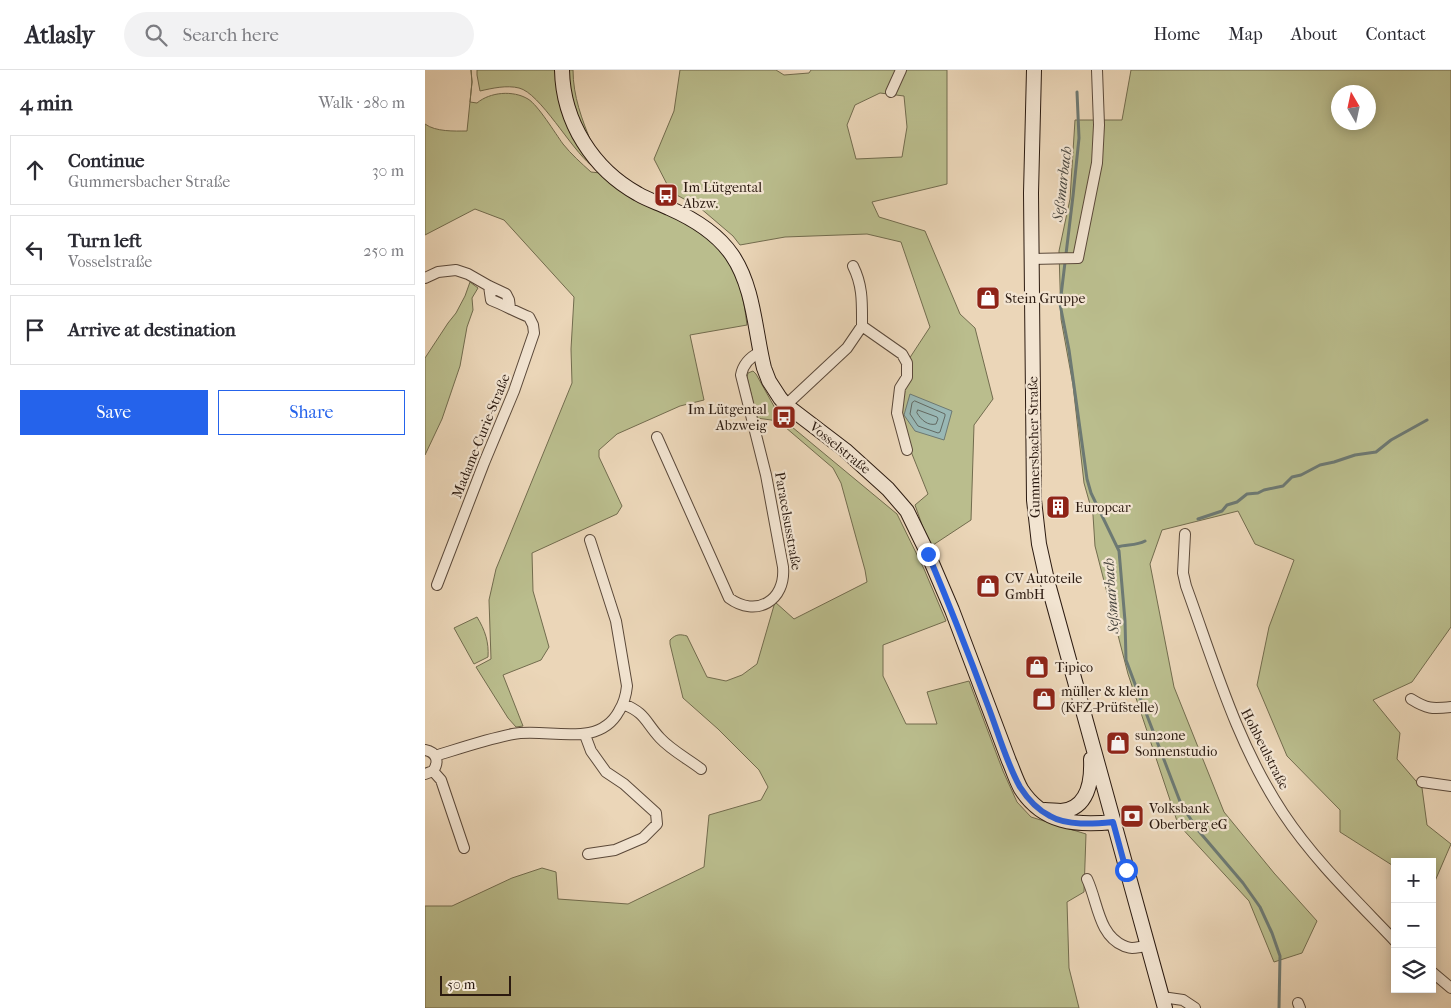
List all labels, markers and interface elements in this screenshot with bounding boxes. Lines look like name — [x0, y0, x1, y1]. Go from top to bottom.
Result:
search box — [124, 12, 474, 57]
text: Atlasly — [25, 21, 94, 49]
icon: search — [142, 21, 170, 49]
text: Search here — [182, 24, 279, 46]
text: Home — [1153, 24, 1200, 45]
text: Map — [1228, 24, 1263, 45]
text: About — [1291, 24, 1337, 45]
text: Contact — [1365, 24, 1426, 45]
north arrow — [1331, 85, 1376, 130]
text: 4 min — [20, 91, 73, 115]
text: Walk · 280 m — [318, 93, 405, 112]
water label: Seßmarbach — [1048, 145, 1076, 224]
text: Continue — [68, 150, 144, 172]
icon: ahead — [21, 156, 49, 184]
text: 30 m — [372, 161, 404, 180]
text: Gummersbacher Straße — [68, 172, 230, 191]
place label: Im Lütgental Abzw. — [682, 179, 762, 212]
bus stop icon: Im Lütgental Abzw. — [653, 182, 679, 208]
text: Turn left — [68, 230, 142, 252]
icon: left — [21, 236, 49, 264]
text: 250 m — [363, 241, 404, 260]
text: Vosselstraße — [68, 252, 152, 271]
shop icon: Stein Gruppe — [975, 285, 1001, 311]
place label: Stein Gruppe — [1005, 290, 1085, 307]
icon: arrive — [21, 316, 49, 344]
text: Arrive at destination — [68, 319, 236, 341]
street label: Madame-Curie-Straße — [448, 371, 514, 501]
street label: Gummersbacher Straße — [1024, 376, 1044, 518]
button: Save — [20, 390, 208, 435]
button: Share — [218, 390, 405, 435]
place label: Im Lütgental Abzweig — [688, 401, 768, 434]
bus stop icon: Im Lütgental Abzweig — [771, 404, 797, 430]
street label: Vosselstraße — [805, 418, 874, 478]
street label: Paracelsusstraße — [771, 470, 805, 572]
building icon: Europcar — [1045, 494, 1071, 520]
place label: Europcar — [1075, 499, 1131, 516]
route end — [917, 543, 940, 566]
water label: Seßmarbach — [1099, 557, 1123, 635]
place label: CV Autoteile GmbH — [1005, 570, 1082, 603]
shop icon: CV Autoteile GmbH — [975, 573, 1001, 599]
shop icon: Tipico — [1024, 654, 1050, 680]
place label: Tipico — [1055, 659, 1093, 676]
place label: müller & klein (KFZ-Prüfstelle) — [1061, 683, 1158, 716]
shop icon: müller & klein (KFZ-Prüfstelle) — [1031, 686, 1057, 712]
street label: Hohbeulstraße — [1237, 706, 1293, 793]
place label: sun2one Sonnenstudio — [1135, 727, 1217, 760]
shop icon: sun2one Sonnenstudio — [1105, 730, 1131, 756]
place label: Volksbank Oberberg eG — [1148, 800, 1228, 833]
bank icon: Volksbank Oberberg eG — [1119, 803, 1145, 829]
map controls — [1391, 858, 1436, 993]
button: + — [1391, 858, 1436, 903]
route start — [1115, 859, 1138, 882]
button: − — [1391, 903, 1436, 948]
button: layers — [1391, 948, 1436, 993]
scale bar — [440, 973, 511, 996]
text: 50 m — [447, 976, 475, 993]

